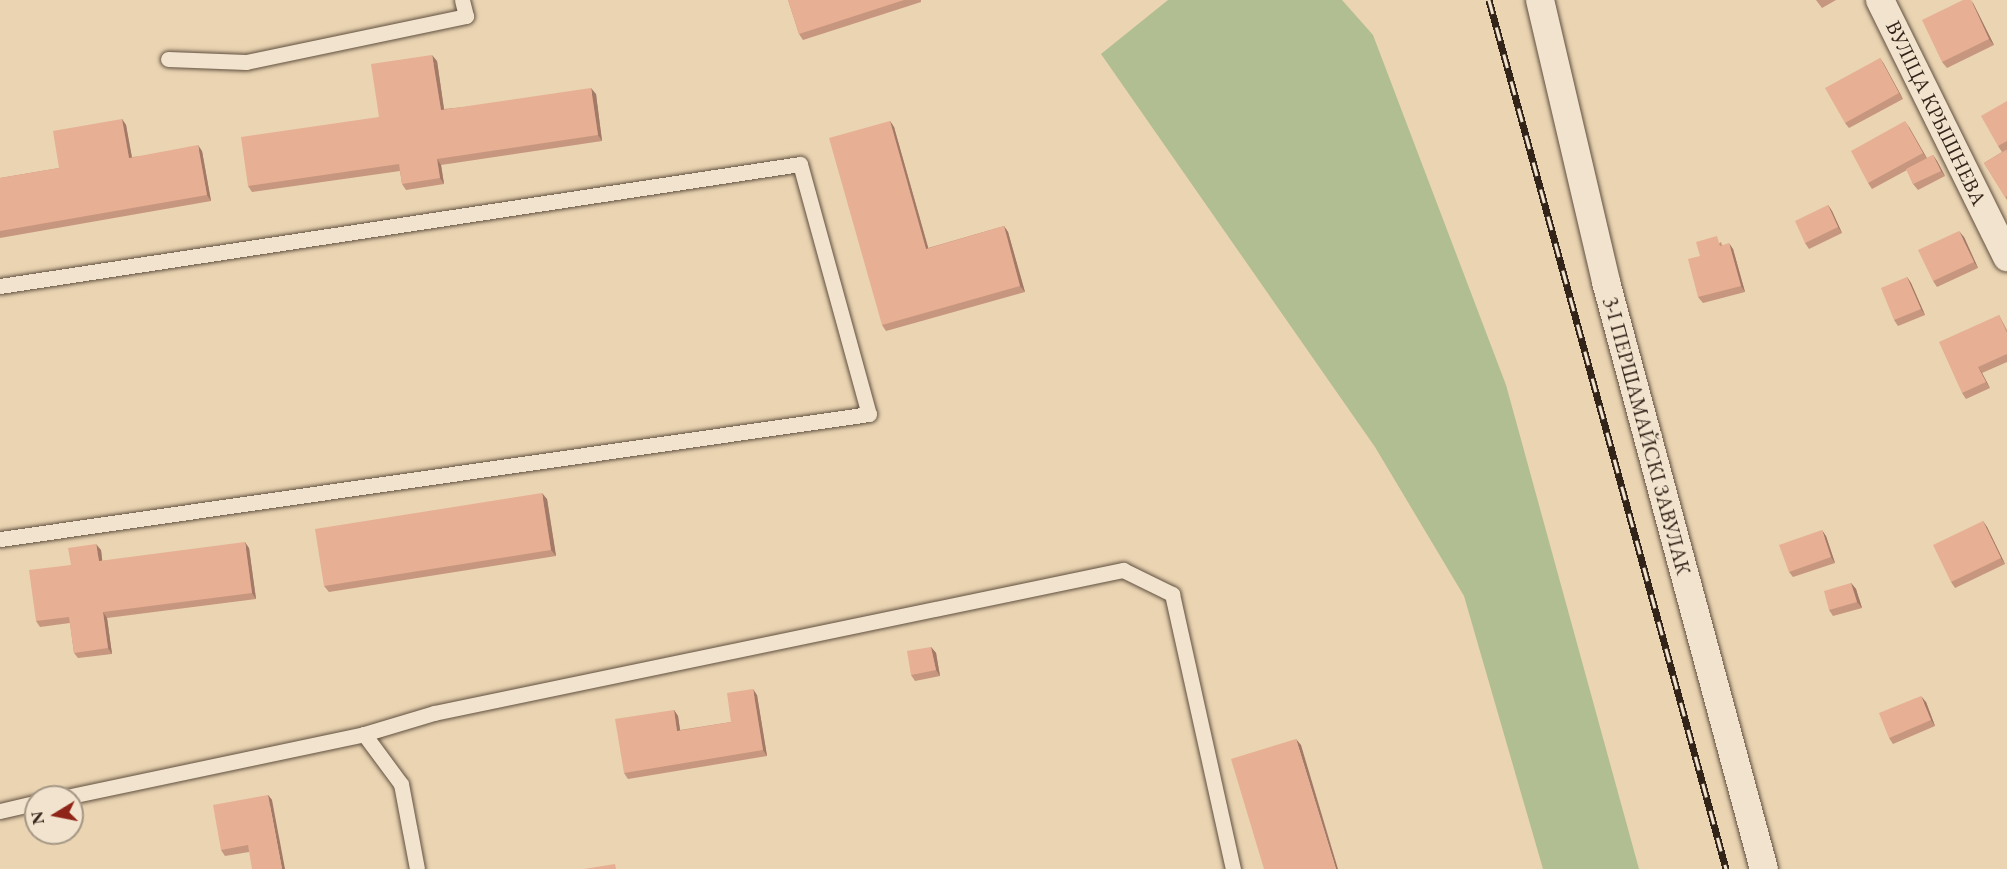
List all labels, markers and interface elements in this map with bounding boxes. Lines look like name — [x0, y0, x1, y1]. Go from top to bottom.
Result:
street label: ВУЛІЦА КРЫШНЕВА — [1880, 17, 1992, 209]
street label: 3-І ПЕРШАМАЙСКІ ЗАВУЛАК — [1598, 294, 1696, 578]
north arrow — [24, 785, 84, 845]
text: N — [26, 810, 49, 826]

